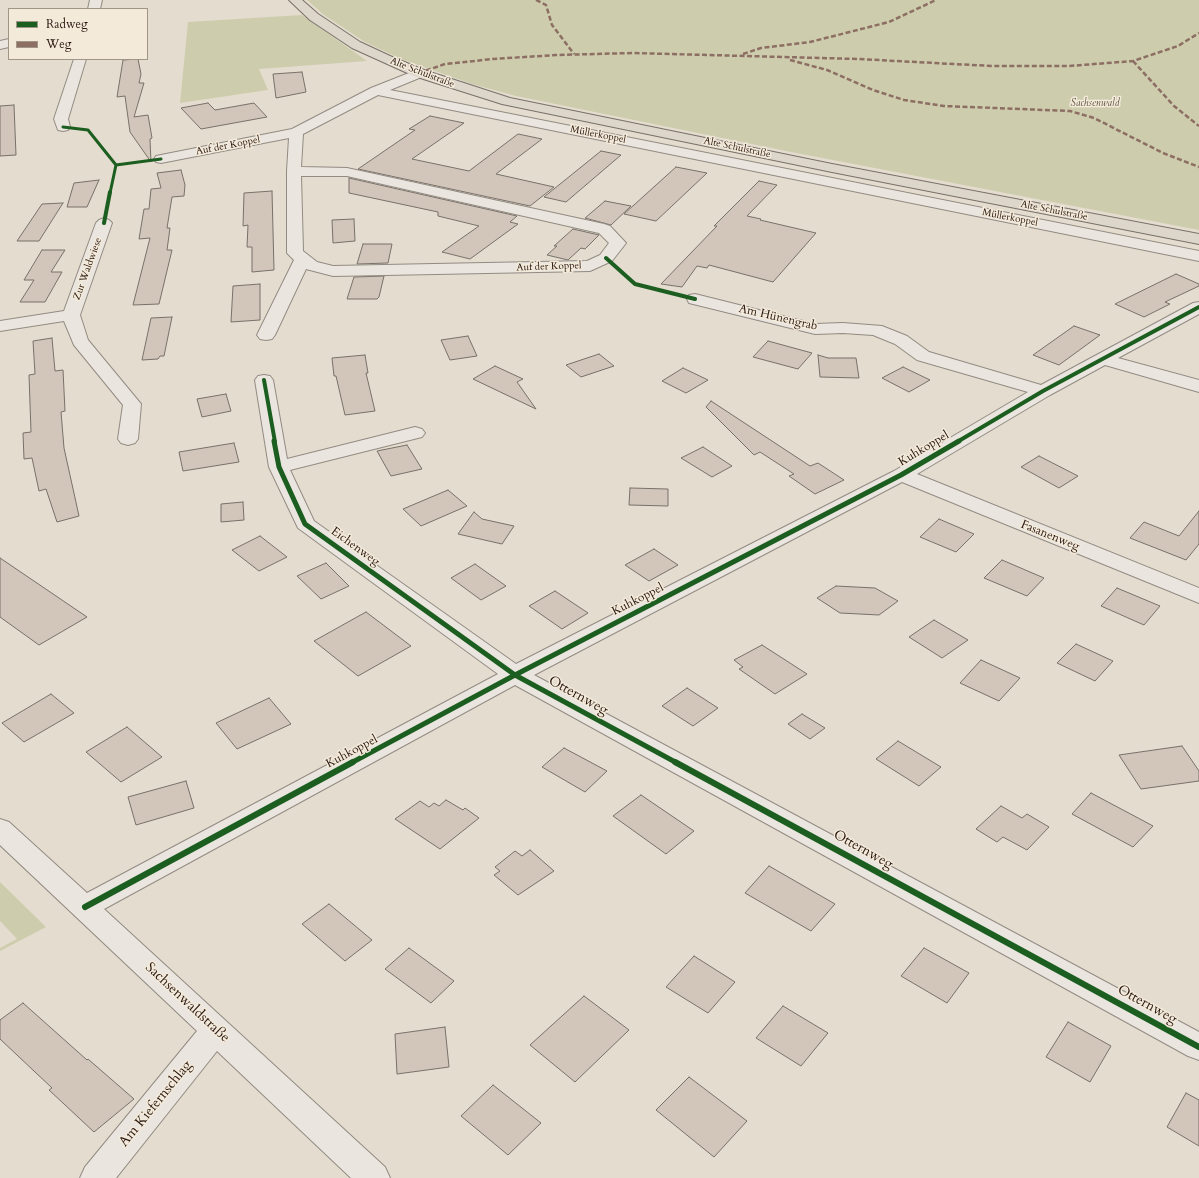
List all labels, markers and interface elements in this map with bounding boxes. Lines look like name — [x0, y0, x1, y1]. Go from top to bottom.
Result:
legend — [8, 8, 148, 60]
text: Radweg — [46, 16, 88, 32]
text: Weg — [46, 36, 71, 52]
street label: Alte Schulstraße — [388, 55, 456, 91]
park label: Sachsenwald — [1070, 98, 1120, 110]
street label: Müllerkoppel — [569, 124, 627, 146]
street label: Auf der Koppel — [195, 134, 261, 158]
street label: Alte Schulstraße — [702, 135, 772, 161]
street label: Alte Schulstraße — [1019, 199, 1089, 223]
street label: Müllerkoppel — [981, 207, 1039, 229]
street label: Zur Waldwiese — [71, 236, 105, 302]
street label: Auf der Koppel — [516, 260, 582, 274]
street label: Am Hünengrab — [737, 302, 819, 334]
street label: Kuhkoppel — [896, 428, 952, 470]
street label: Fasanenweg — [1019, 518, 1081, 554]
street label: Eichenweg — [328, 524, 382, 570]
street label: Kuhkoppel — [610, 581, 666, 619]
street label: Otternweg — [545, 673, 611, 719]
street label: Kuhkoppel — [324, 732, 380, 772]
street label: Otternweg — [830, 827, 896, 873]
street label: Sachsenwaldstraße — [141, 960, 233, 1046]
street label: Otternweg — [1114, 982, 1180, 1028]
street label: Am Kiefernschlag — [116, 1057, 196, 1151]

